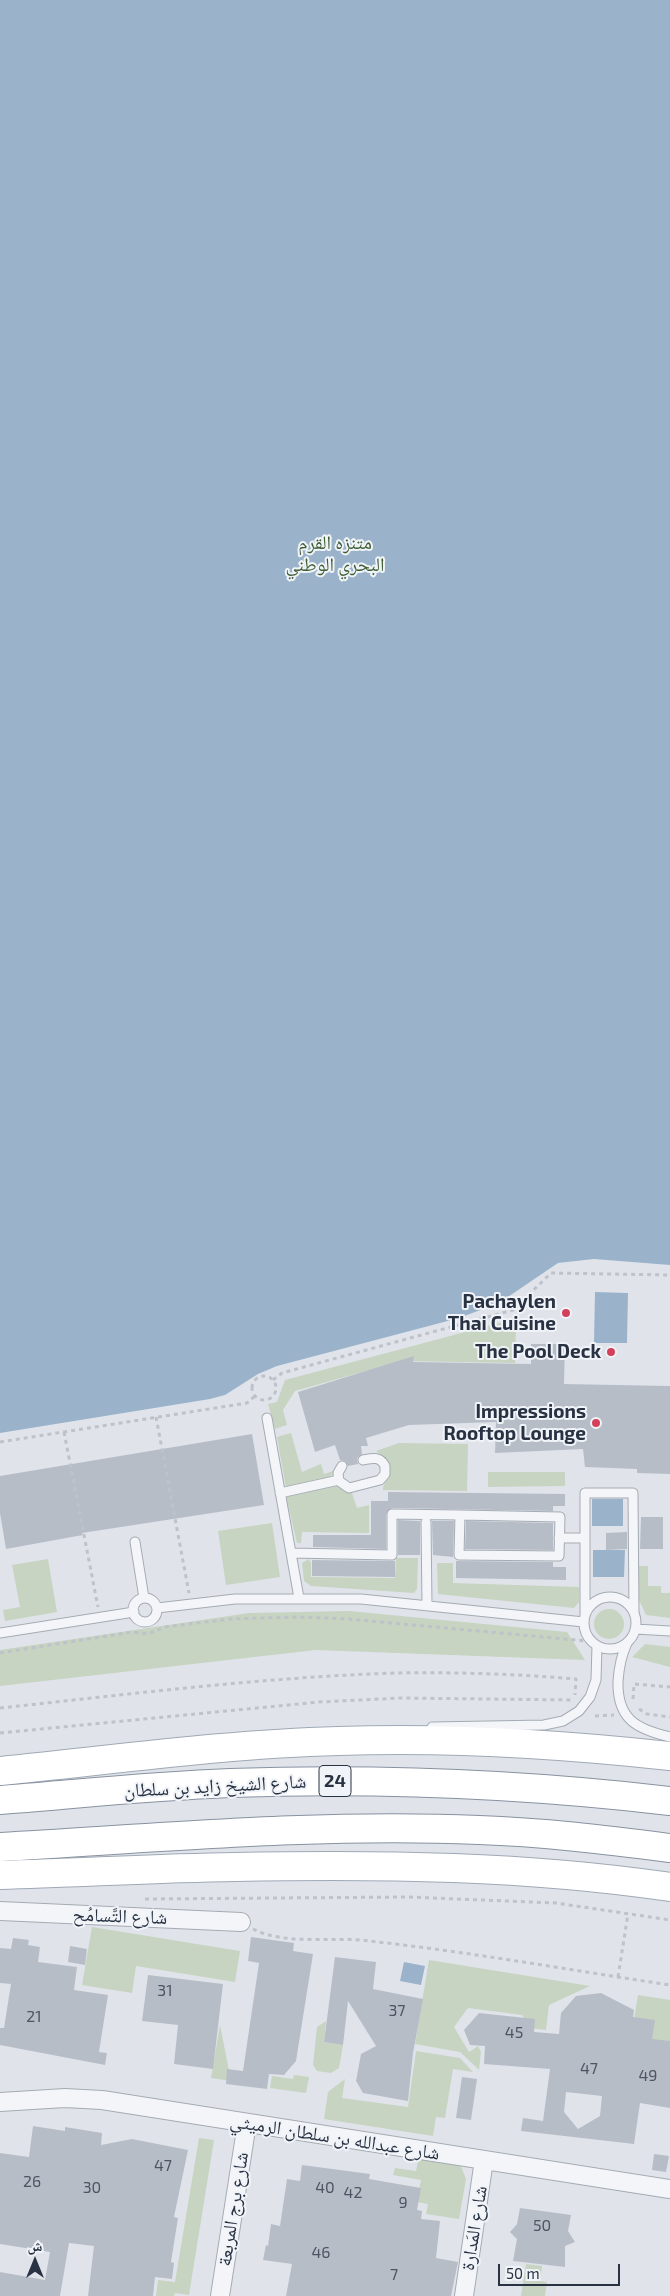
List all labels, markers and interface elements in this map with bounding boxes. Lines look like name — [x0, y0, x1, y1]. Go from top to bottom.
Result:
park label: متنزه القرم البحري الوطني — [286, 532, 384, 576]
place label: Pachaylen Thai Cuisine — [448, 1291, 556, 1335]
marker: Pachaylen Thai Cuisine — [560, 1307, 572, 1319]
place label: The Pool Deck — [475, 1341, 601, 1363]
marker: The Pool Deck — [605, 1346, 617, 1358]
place label: Impressions Rooftop Lounge — [444, 1401, 586, 1445]
marker: Impressions Rooftop Lounge — [590, 1417, 602, 1429]
road number: 24 — [319, 1765, 351, 1796]
street label: شارع الشيخ زايد بن سلطان — [123, 1770, 307, 1802]
street label: شارع التَّسامُح — [72, 1903, 168, 1929]
house number: 31 — [157, 1981, 173, 2001]
house number: 37 — [388, 2001, 406, 2021]
house number: 21 — [26, 2007, 42, 2027]
house number: 45 — [505, 2023, 523, 2043]
house number: 47 — [580, 2059, 598, 2079]
house number: 49 — [639, 2066, 657, 2086]
street label: شارع عبدالله بن سلطان الرميثي — [229, 2109, 441, 2165]
street label: شارع برج المربعة — [213, 2150, 253, 2268]
house number: 47 — [154, 2156, 172, 2176]
house number: 26 — [23, 2172, 41, 2192]
house number: 30 — [83, 2178, 101, 2198]
house number: 40 — [315, 2178, 335, 2198]
house number: 42 — [344, 2183, 362, 2203]
street label: شارع المَدارة — [456, 2184, 492, 2272]
house number: 9 — [398, 2193, 408, 2213]
house number: 50 — [533, 2216, 551, 2236]
north arrow — [10, 2236, 60, 2286]
text: ش — [28, 2237, 42, 2254]
house number: 46 — [312, 2243, 330, 2263]
scale bar — [500, 2254, 622, 2286]
text: 50 m — [506, 2264, 540, 2282]
house number: 7 — [390, 2265, 398, 2285]

